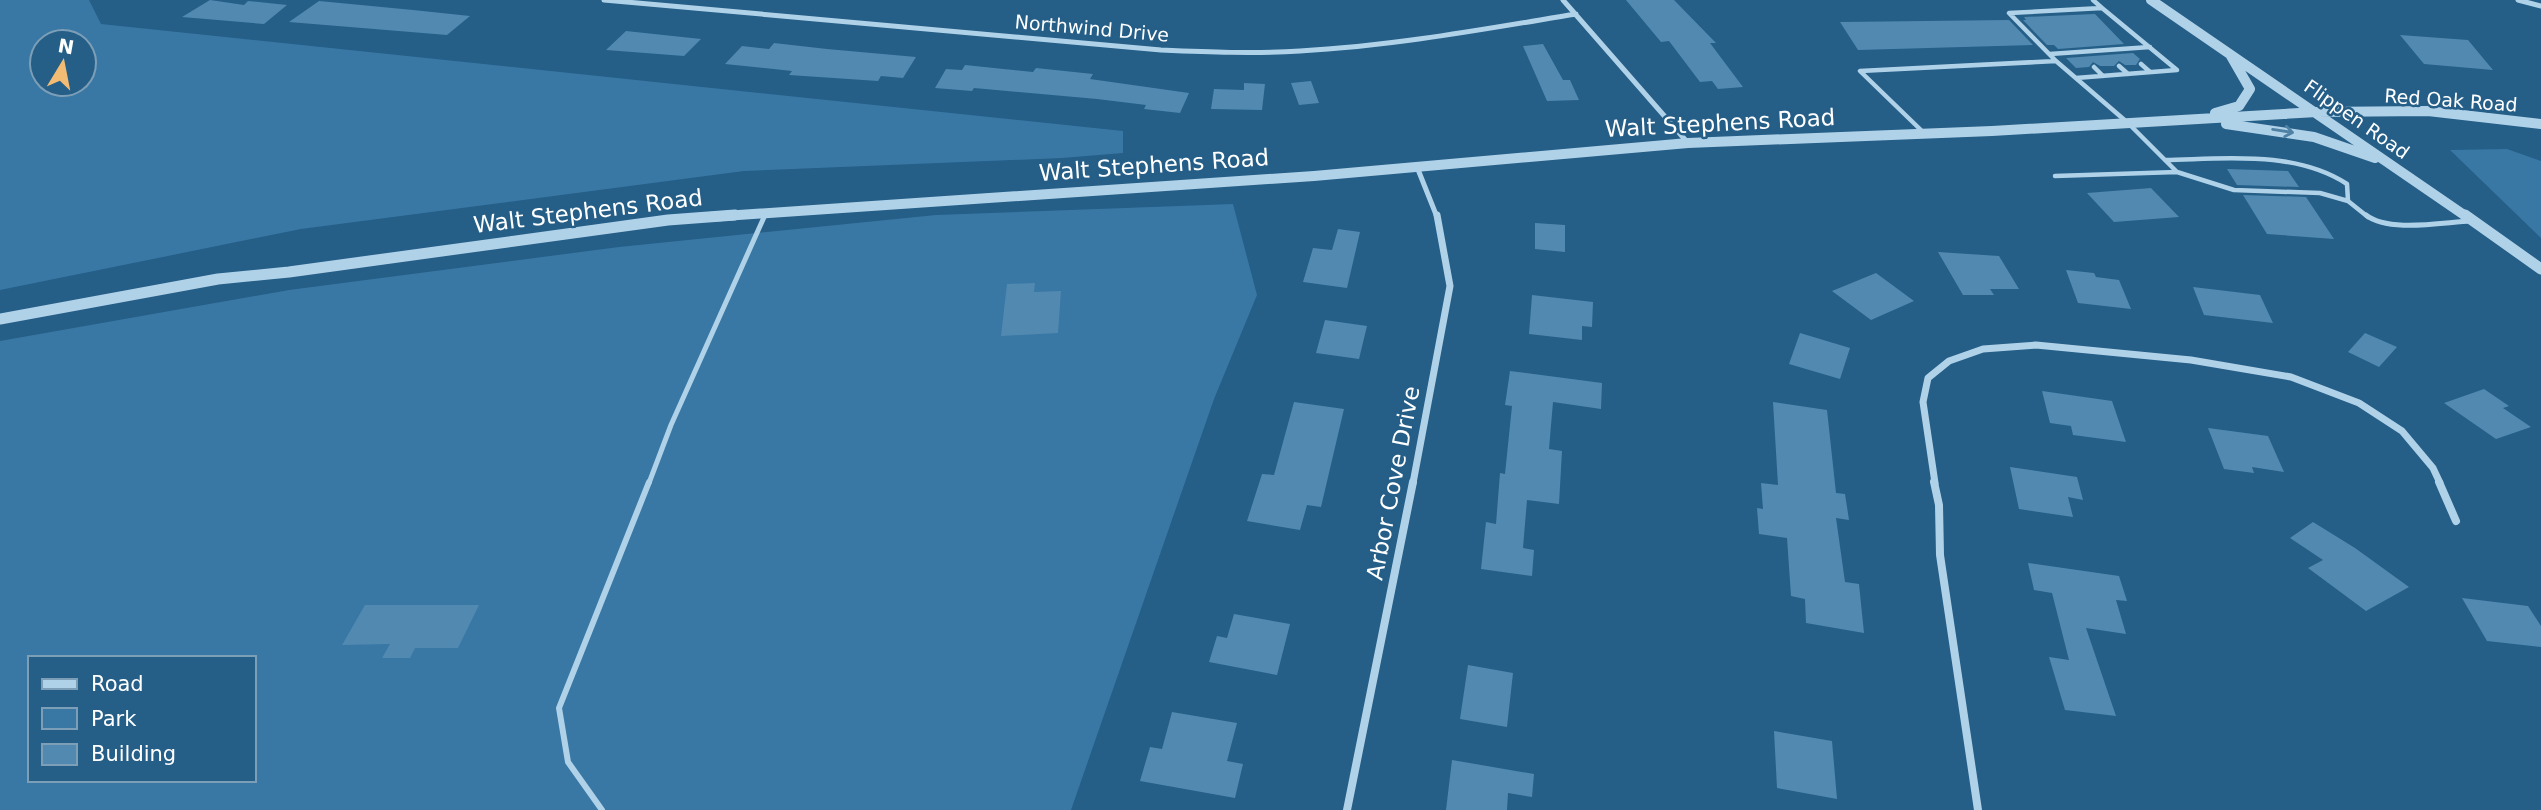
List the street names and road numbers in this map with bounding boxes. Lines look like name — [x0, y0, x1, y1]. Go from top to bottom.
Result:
street label: Northwind Drive — [1014, 10, 1170, 46]
street label: Flippen Road — [2300, 75, 2414, 163]
street label: Red Oak Road — [2384, 84, 2518, 116]
street label: Walt Stephens Road — [1604, 104, 1836, 142]
street label: Walt Stephens Road — [1038, 144, 1270, 186]
street label: Walt Stephens Road — [472, 184, 704, 238]
street label: Arbor Cove Drive — [1361, 384, 1425, 582]

